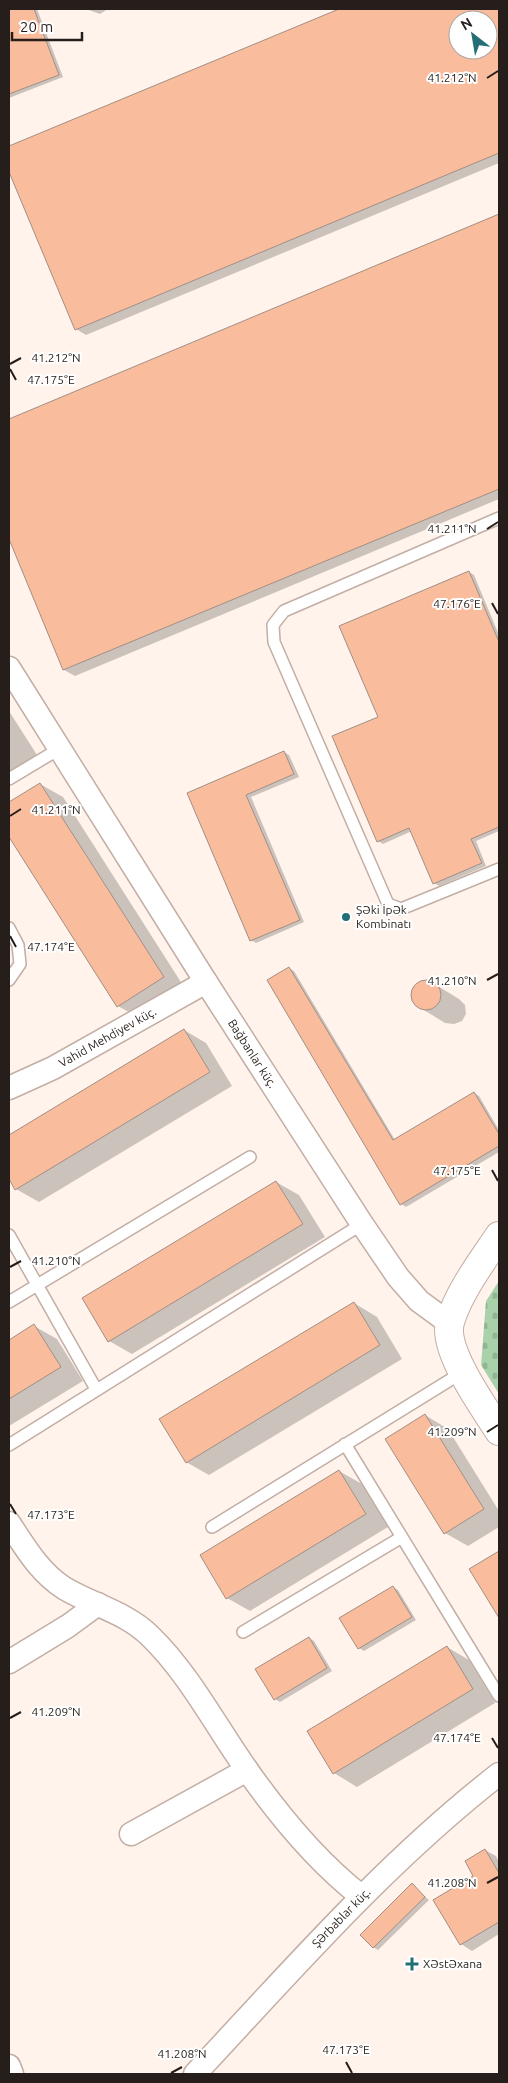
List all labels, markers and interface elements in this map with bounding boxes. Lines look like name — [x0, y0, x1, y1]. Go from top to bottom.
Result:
scale bar — [12, 10, 82, 42]
north arrow — [448, 10, 498, 60]
text: N — [458, 14, 475, 33]
text: 20 m — [20, 18, 53, 35]
text: 41.212°N — [427, 71, 477, 84]
text: 41.212°N — [31, 351, 81, 364]
text: 47.175°E — [27, 373, 75, 386]
text: 41.211°N — [427, 522, 477, 535]
text: 47.176°E — [433, 597, 481, 610]
text: 41.211°N — [31, 803, 81, 816]
place label: Şəki İpək Kombinatı — [356, 903, 411, 930]
marker: Şəki İpək Kombinatı — [340, 911, 352, 923]
text: 47.174°E — [27, 940, 75, 953]
text: 41.210°N — [427, 974, 477, 987]
street label: Vahid Mehdiyev küç. — [56, 1004, 158, 1069]
street label: Bağbanlar küç. — [226, 1017, 280, 1090]
text: 47.175°E — [433, 1164, 481, 1177]
text: 41.210°N — [31, 1254, 81, 1267]
text: 41.209°N — [427, 1425, 477, 1438]
text: 47.173°E — [27, 1508, 75, 1521]
text: 41.209°N — [31, 1705, 81, 1718]
text: 47.174°E — [433, 1731, 481, 1744]
text: 41.208°N — [427, 1876, 477, 1889]
street label: Şərbablar küç. — [309, 1885, 373, 1950]
marker: Xəstəxana — [405, 1957, 419, 1971]
place label: Xəstəxana — [423, 1957, 482, 1970]
text: 47.173°E — [322, 2043, 370, 2056]
text: 41.208°N — [157, 2047, 207, 2060]

